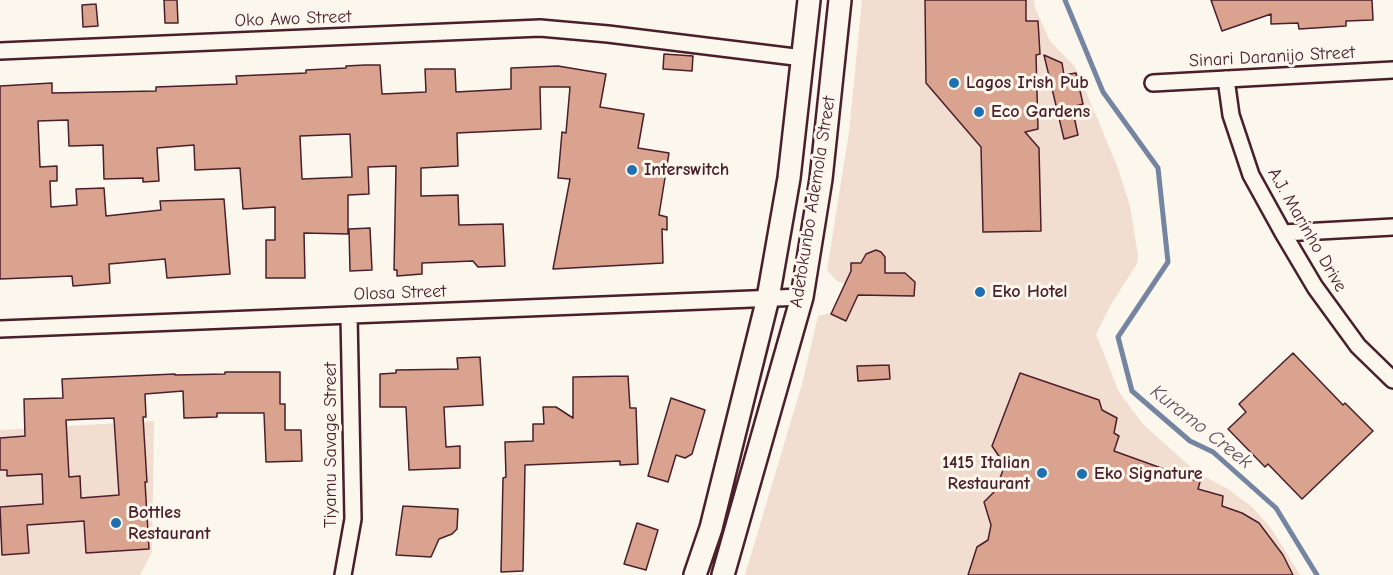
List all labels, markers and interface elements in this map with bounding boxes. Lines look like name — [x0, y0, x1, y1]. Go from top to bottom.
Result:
street label: Oko Awo Street — [234, 6, 352, 32]
street label: Sinari Daranijo Street — [1188, 42, 1356, 72]
place label: Lagos Irish Pub — [966, 72, 1089, 94]
marker: Lagos Irish Pub — [947, 76, 961, 90]
street label: Adetokunbo Ademola Street — [786, 95, 840, 309]
place label: Eco Gardens — [991, 101, 1090, 123]
marker: Eco Gardens — [972, 105, 986, 119]
place label: Interswitch — [644, 159, 729, 181]
marker: Interswitch — [625, 163, 639, 177]
street label: A.J. Marinho Drive — [1263, 164, 1351, 296]
street label: Olosa Street — [353, 281, 447, 305]
place label: Eko Hotel — [992, 281, 1068, 303]
marker: Eko Hotel — [973, 285, 987, 299]
street label: Tiyamu Savage Street — [320, 362, 342, 528]
water label: Kuramo Creek — [1145, 380, 1257, 474]
place label: 1415 Italian Restaurant — [942, 452, 1030, 494]
place label: Eko Signature — [1094, 463, 1203, 485]
marker: 1415 Italian Restaurant — [1035, 466, 1049, 480]
marker: Eko Signature — [1075, 467, 1089, 481]
place label: Bottles Restaurant — [128, 502, 210, 544]
marker: Bottles Restaurant — [109, 516, 123, 530]

